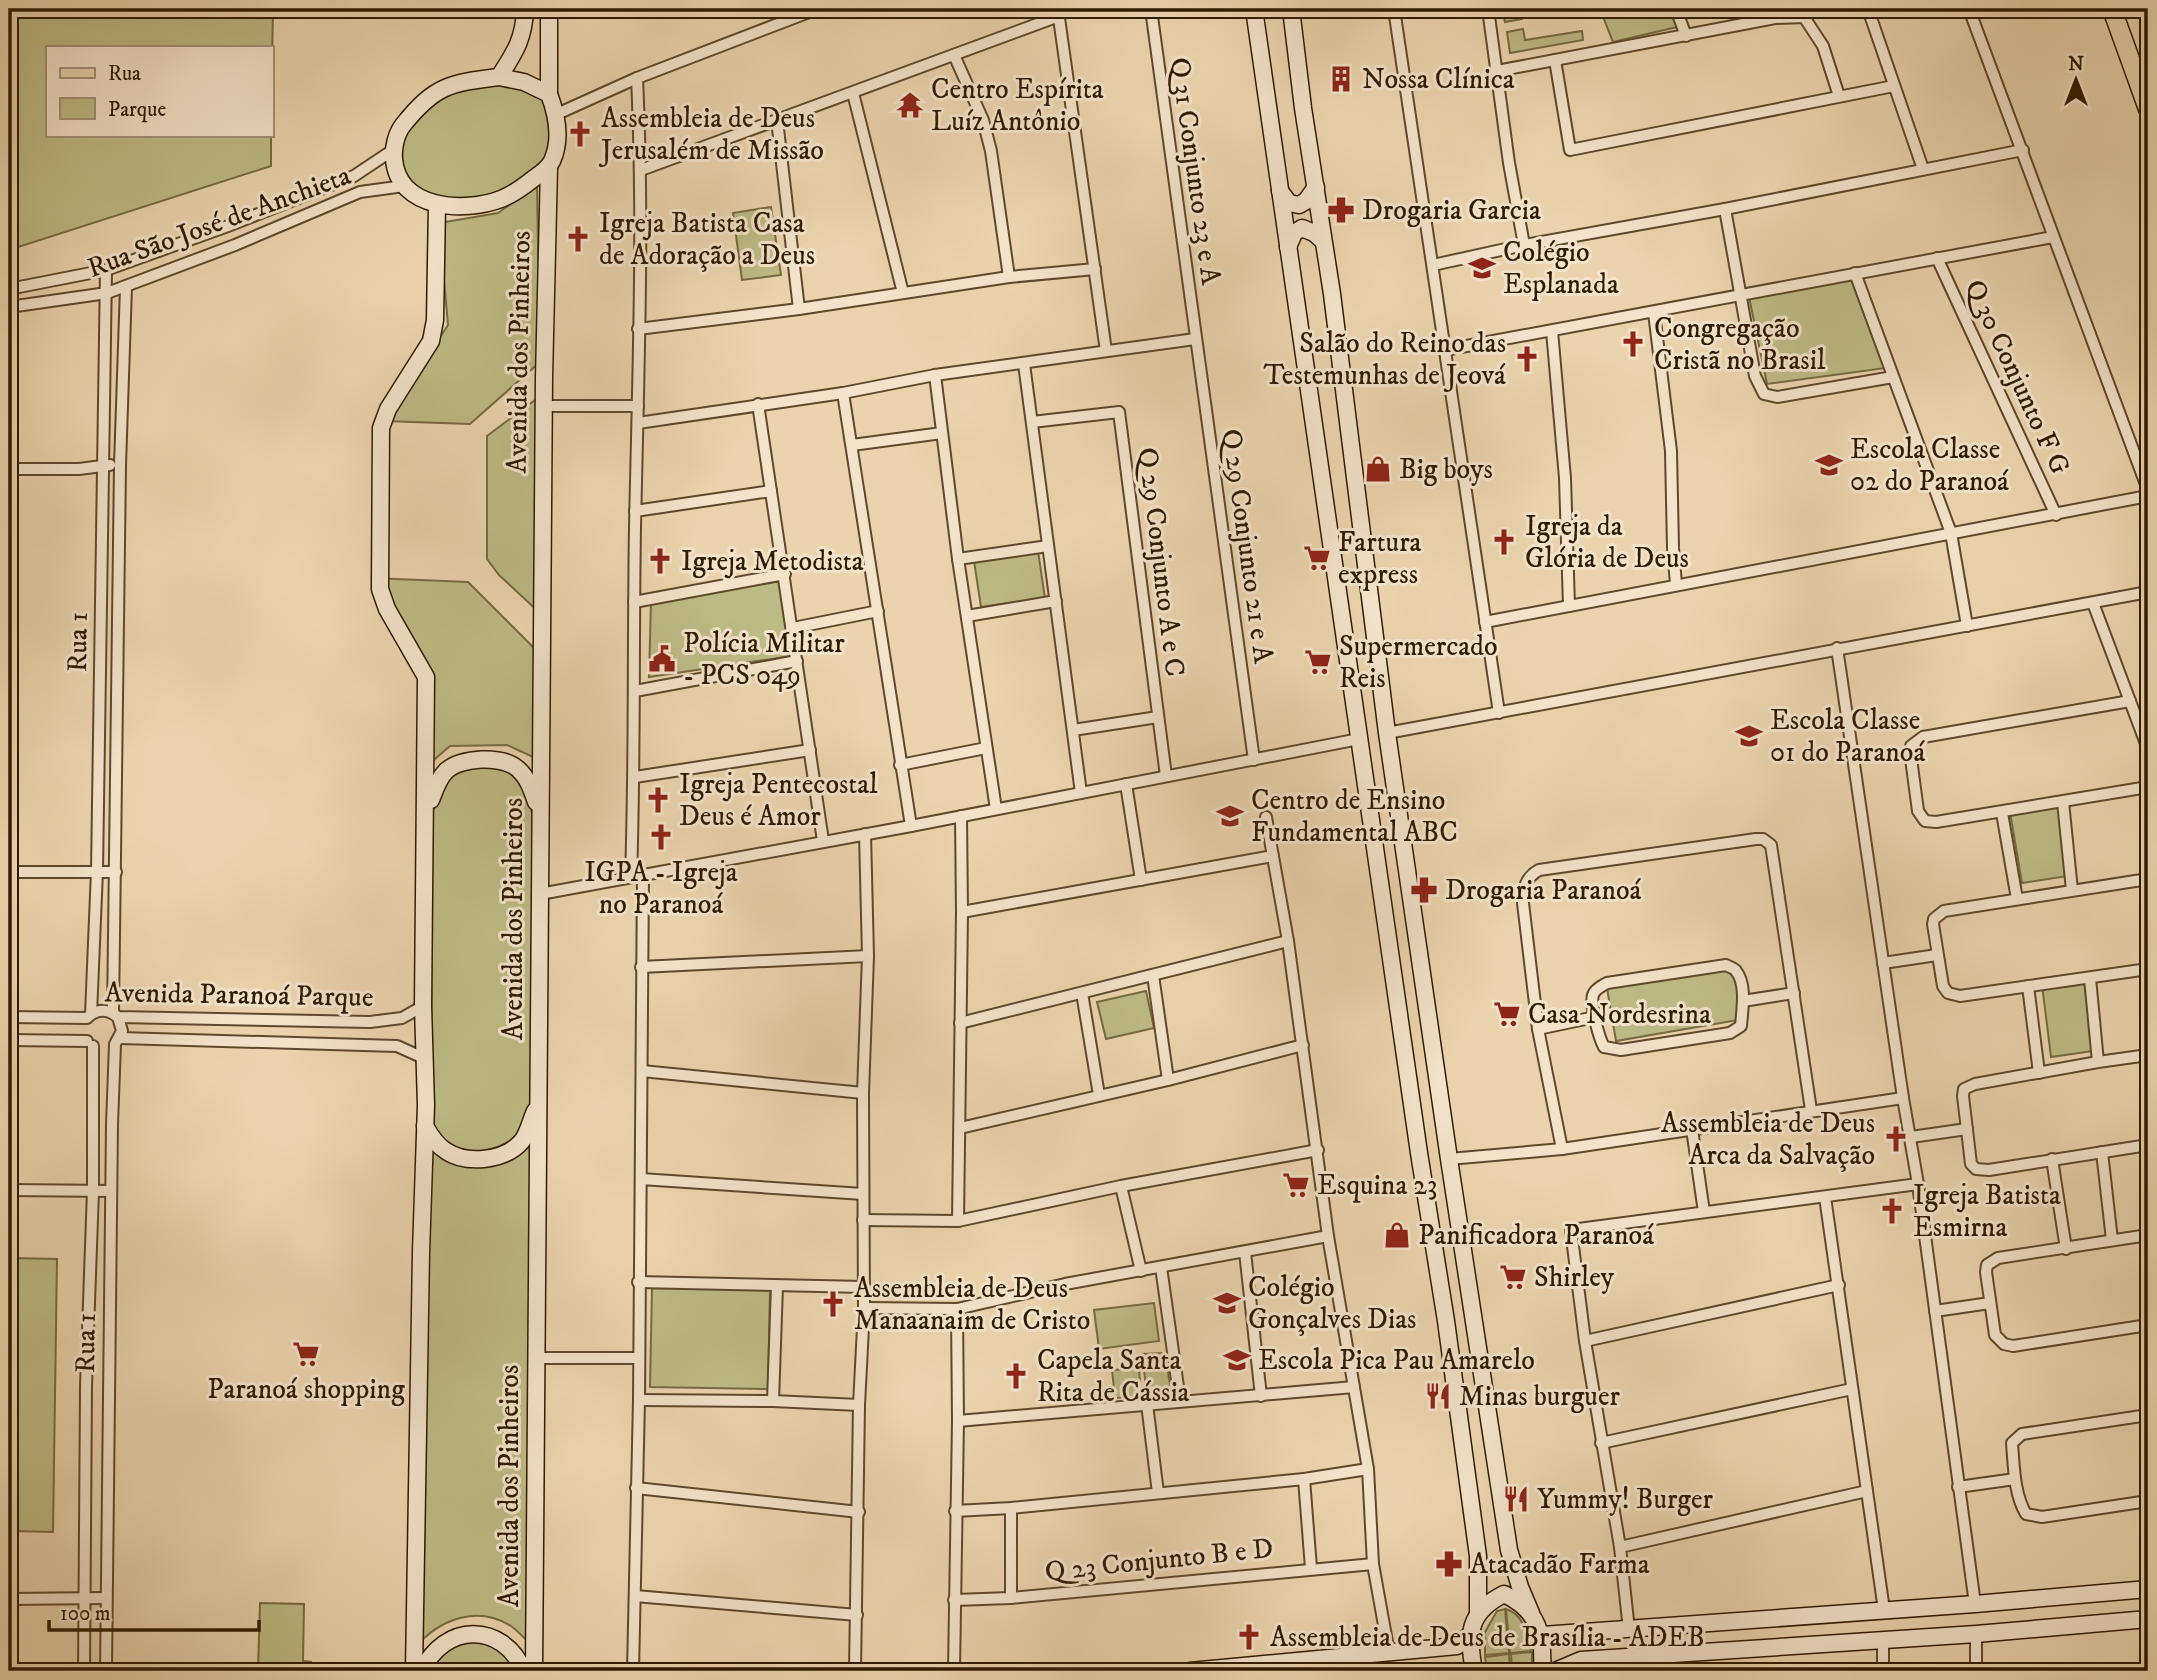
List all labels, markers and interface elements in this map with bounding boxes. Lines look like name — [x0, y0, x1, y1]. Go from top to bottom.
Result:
legend — [46, 46, 273, 136]
north arrow — [2042, 46, 2112, 116]
text: N — [2068, 53, 2084, 76]
street label: Q 31 Conjunto 23 e A — [1162, 55, 1228, 288]
text: Rua — [108, 61, 141, 87]
place label: Nossa Clínica — [1362, 62, 1515, 97]
building icon: Nossa Clínica — [1326, 64, 1356, 94]
place label: Centro Espírita Luíz Antônio — [931, 72, 1104, 139]
temple icon: Centro Espírita Luíz Antônio — [895, 90, 925, 120]
text: Parque — [108, 97, 166, 123]
place label: Assembleia de Deus Jerusalém de Missão — [598, 101, 824, 168]
church icon: Assembleia de Deus Jerusalém de Missão — [565, 119, 595, 149]
street label: Rua São José de Anchieta — [83, 158, 356, 286]
place label: Drogaria Garcia — [1362, 193, 1541, 228]
pharmacy icon: Drogaria Garcia — [1326, 195, 1356, 225]
place label: Igreja Batista Casa de Adoração a Deus — [599, 206, 815, 273]
church icon: Igreja Batista Casa de Adoração a Deus — [563, 224, 593, 254]
street label: Avenida dos Pinheiros — [499, 230, 539, 474]
place label: Colégio Esplanada — [1503, 235, 1619, 302]
school or university icon: Colégio Esplanada — [1467, 253, 1497, 283]
street label: Q 30 Conjunto F G — [1957, 274, 2077, 480]
place label: Congregação Cristã no Brasil — [1654, 311, 1826, 378]
place label: Salão do Reino das Testemunhas de Jeová — [1263, 326, 1506, 393]
church icon: Congregação Cristã no Brasil — [1618, 329, 1648, 359]
church icon: Salão do Reino das Testemunhas de Jeová — [1512, 344, 1542, 374]
street label: Q 29 Conjunto 21 e A — [1213, 427, 1281, 667]
place label: Escola Classe 02 do Paranoá — [1850, 432, 2009, 499]
street label: Q 29 Conjunto A e C — [1130, 445, 1192, 679]
school or university icon: Escola Classe 02 do Paranoá — [1814, 450, 1844, 480]
place label: Big boys — [1399, 452, 1493, 487]
shop icon: Big boys — [1363, 454, 1393, 484]
place label: Igreja da Glória de Deus — [1525, 509, 1689, 576]
place label: Fartura express — [1338, 525, 1422, 592]
church icon: Igreja da Glória de Deus — [1489, 527, 1519, 557]
supermarket icon: Fartura express — [1302, 543, 1332, 573]
place label: Igreja Metodista — [681, 544, 864, 579]
church icon: Igreja Metodista — [645, 546, 675, 576]
street label: Rua 1 — [60, 612, 96, 672]
place label: Polícia Militar - PCS 049 — [683, 626, 845, 693]
place label: Supermercado Reis — [1339, 629, 1498, 696]
public building icon: Polícia Militar - PCS 049 — [647, 644, 677, 674]
supermarket icon: Supermercado Reis — [1303, 647, 1333, 677]
place label: Escola Classe 01 do Paranoá — [1770, 703, 1925, 770]
school or university icon: Escola Classe 01 do Paranoá — [1734, 721, 1764, 751]
place label: Igreja Pentecostal Deus é Amor — [679, 767, 878, 834]
place label: Centro de Ensino Fundamental ABC — [1251, 783, 1458, 850]
church icon: Igreja Pentecostal Deus é Amor — [643, 785, 673, 815]
street label: Avenida dos Pinheiros — [496, 798, 531, 1040]
school or university icon: Centro de Ensino Fundamental ABC — [1215, 801, 1245, 831]
church icon: IGPA - Igreja no Paranoá — [646, 822, 676, 852]
place label: IGPA - Igreja no Paranoá — [584, 855, 738, 922]
place label: Drogaria Paranoá — [1445, 873, 1642, 908]
pharmacy icon: Drogaria Paranoá — [1409, 875, 1439, 905]
street label: Avenida Paranoá Parque — [104, 975, 374, 1015]
place label: Casa Nordesrina — [1528, 997, 1711, 1032]
supermarket icon: Casa Nordesrina — [1492, 999, 1522, 1029]
place label: Assembleia de Deus Arca da Salvação — [1661, 1106, 1875, 1173]
church icon: Assembleia de Deus Arca da Salvação — [1881, 1124, 1911, 1154]
place label: Esquina 23 — [1317, 1168, 1438, 1203]
supermarket icon: Esquina 23 — [1281, 1170, 1311, 1200]
place label: Igreja Batista Esmirna — [1913, 1178, 2061, 1245]
church icon: Igreja Batista Esmirna — [1877, 1196, 1907, 1226]
place label: Panificadora Paranoá — [1418, 1218, 1654, 1253]
shop icon: Panificadora Paranoá — [1382, 1220, 1412, 1250]
place label: Shirley — [1534, 1260, 1615, 1295]
supermarket icon: Shirley — [1498, 1262, 1528, 1292]
place label: Colégio Gonçalves Dias — [1248, 1270, 1416, 1337]
place label: Assembleia de Deus Manaanaim de Cristo — [854, 1271, 1090, 1338]
school or university icon: Colégio Gonçalves Dias — [1212, 1288, 1242, 1318]
church icon: Assembleia de Deus Manaanaim de Cristo — [818, 1289, 848, 1319]
street label: Rua 1 — [68, 1313, 104, 1373]
supermarket icon: Paranoá shopping — [291, 1339, 321, 1369]
place label: Capela Santa Rita de Cássia — [1037, 1343, 1190, 1410]
place label: Escola Pica Pau Amarelo — [1258, 1343, 1535, 1378]
school or university icon: Escola Pica Pau Amarelo — [1222, 1345, 1252, 1375]
church icon: Capela Santa Rita de Cássia — [1001, 1361, 1031, 1391]
street label: Avenida dos Pinheiros — [492, 1365, 527, 1607]
place label: Paranoá shopping — [207, 1372, 405, 1407]
place label: Minas burguer — [1459, 1379, 1620, 1414]
restaurant icon: Minas burguer — [1423, 1381, 1453, 1411]
place label: Yummy! Burger — [1537, 1482, 1714, 1517]
restaurant icon: Yummy! Burger — [1501, 1484, 1531, 1514]
street label: Q 23 Conjunto B e D — [1043, 1531, 1275, 1589]
place label: Atacadão Farma — [1470, 1547, 1650, 1582]
pharmacy icon: Atacadão Farma — [1434, 1549, 1464, 1579]
scale bar — [49, 1589, 259, 1633]
text: 100 m — [60, 1601, 111, 1627]
place label: Assembleia de Deus de Brasília - ADEB — [1270, 1620, 1705, 1655]
church icon: Assembleia de Deus de Brasília - ADEB — [1234, 1622, 1264, 1652]

